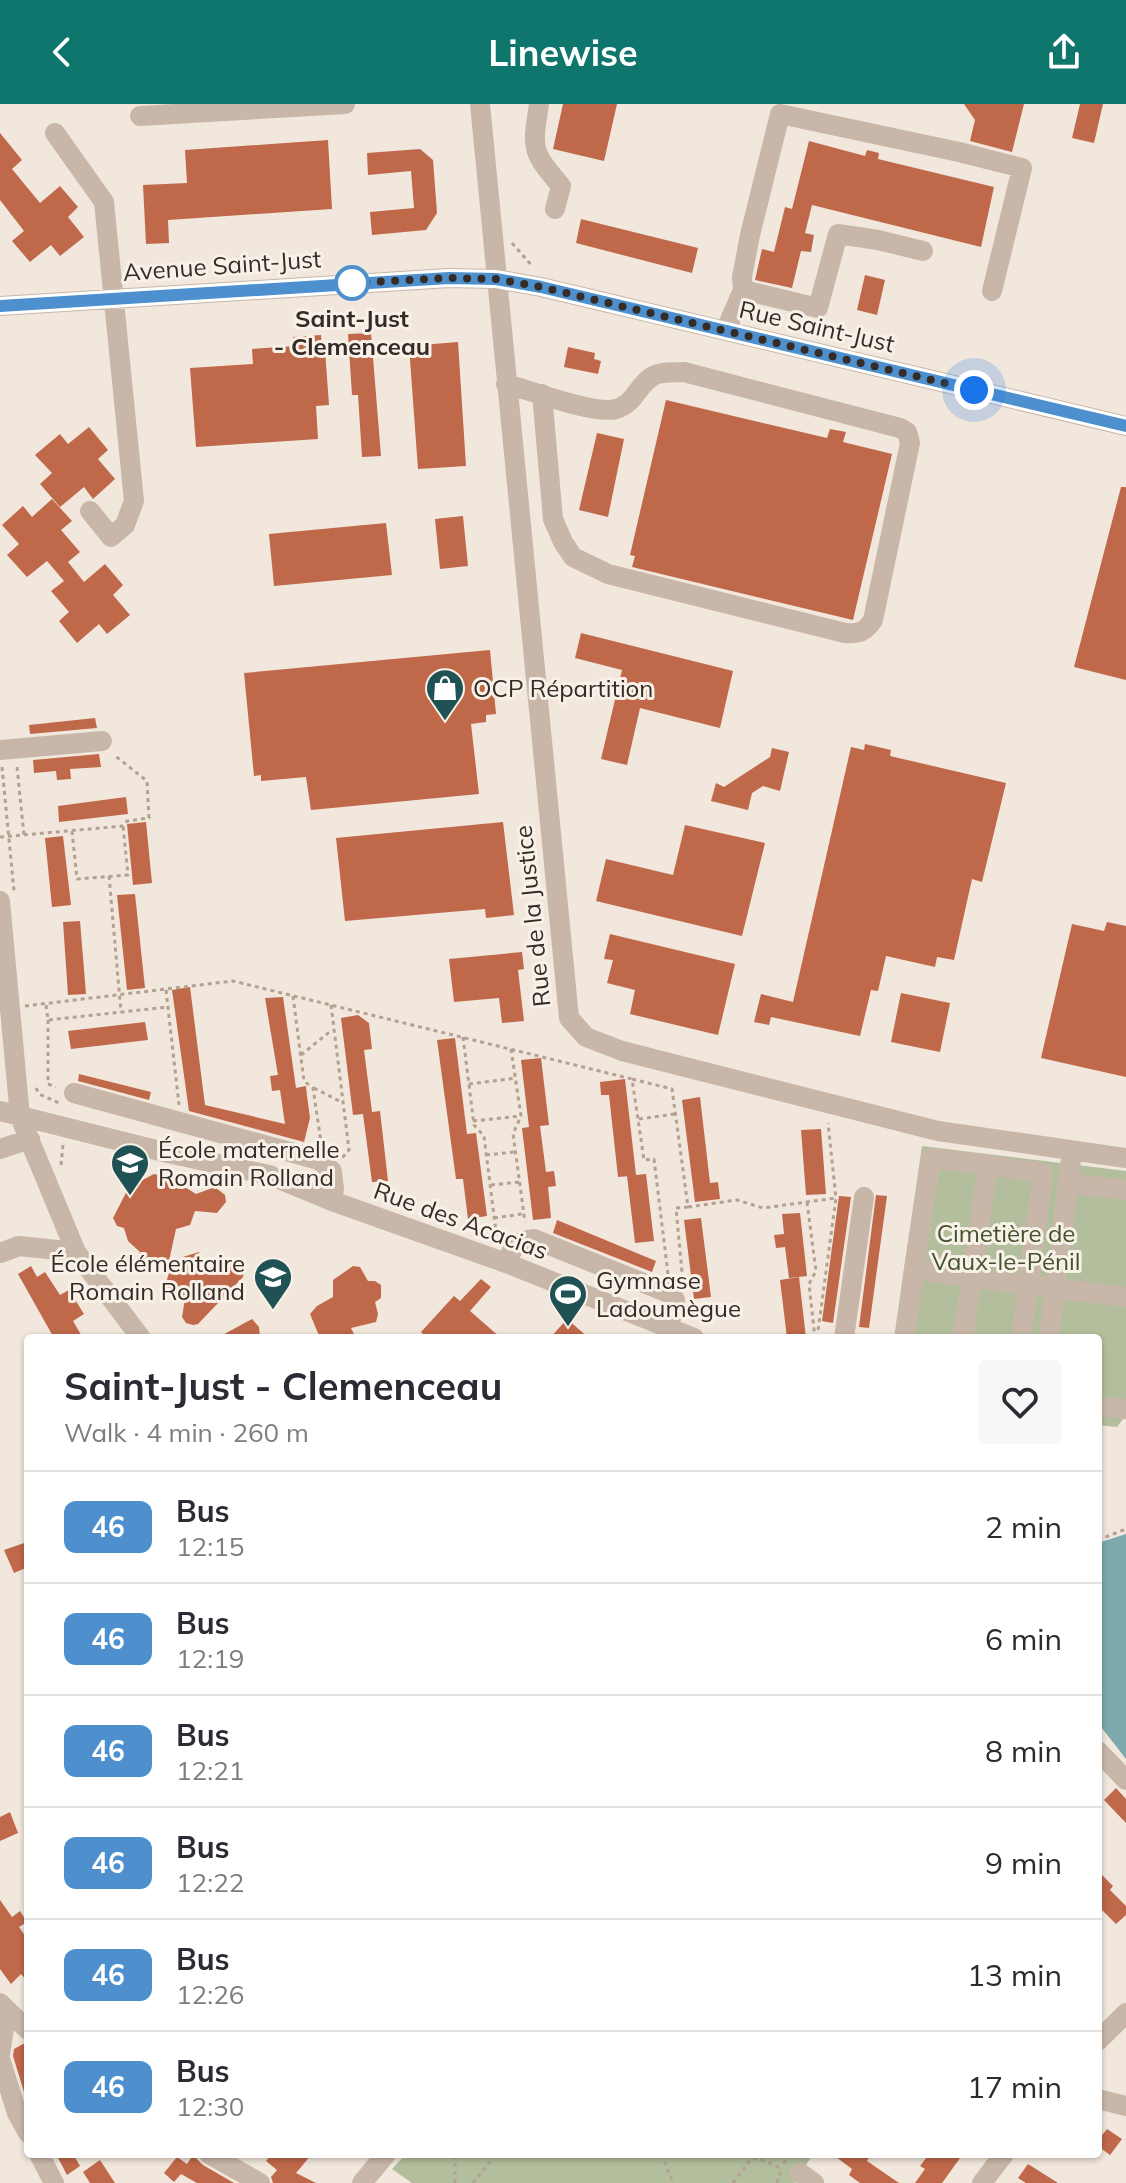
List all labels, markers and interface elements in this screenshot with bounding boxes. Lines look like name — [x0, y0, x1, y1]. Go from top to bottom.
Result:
icon: back — [40, 30, 84, 74]
text: Linewise — [488, 30, 638, 75]
icon: share — [1042, 30, 1086, 74]
street label: Avenue Saint-Just — [122, 243, 322, 287]
marker: Saint-Just - Clemenceau — [335, 266, 369, 300]
street label: Rue Saint-Just — [736, 294, 898, 358]
place label: Saint-Just - Clemenceau — [274, 303, 430, 361]
your location — [954, 370, 994, 410]
shop icon: OCP Répartition — [424, 667, 466, 722]
place label: OCP Répartition — [473, 673, 653, 703]
street label: Rue de la Justice — [508, 824, 556, 1008]
place label: École maternelle Romain Rolland — [158, 1134, 340, 1192]
school or university icon: École maternelle Romain Rolland — [109, 1142, 151, 1197]
street label: Rue des Acacias — [370, 1175, 552, 1265]
park label: Cimetière de Vaux-le-Pénil — [932, 1218, 1080, 1276]
place label: École élémentaire Romain Rolland — [50, 1248, 245, 1306]
school or university icon: École élémentaire Romain Rolland — [252, 1256, 294, 1311]
place label: Gymnase Ladoumègue — [596, 1265, 741, 1323]
sports icon: Gymnase Ladoumègue — [547, 1273, 589, 1328]
button: heart — [978, 1360, 1062, 1444]
text: Saint-Just - Clemenceau — [64, 1362, 502, 1410]
text: Walk · 4 min · 260 m — [64, 1416, 309, 1449]
text: Bus — [176, 1492, 230, 1530]
text: 2 min — [985, 1508, 1062, 1546]
text: 46 — [91, 1509, 125, 1544]
text: 12:15 — [176, 1530, 244, 1563]
text: Bus — [176, 1604, 230, 1642]
text: 6 min — [985, 1620, 1062, 1658]
text: 46 — [91, 1621, 125, 1656]
text: 12:19 — [176, 1642, 244, 1675]
text: Bus — [176, 1716, 230, 1754]
text: 8 min — [985, 1732, 1062, 1770]
text: 46 — [91, 1733, 125, 1768]
text: 12:21 — [176, 1754, 244, 1787]
text: Bus — [176, 1828, 230, 1866]
text: 9 min — [985, 1844, 1062, 1882]
text: 46 — [91, 1845, 125, 1880]
text: 12:22 — [176, 1866, 244, 1899]
text: Bus — [176, 1940, 230, 1978]
text: 13 min — [967, 1956, 1062, 1994]
text: 46 — [91, 1957, 125, 1992]
text: 12:26 — [176, 1978, 244, 2011]
text: Bus — [176, 2052, 230, 2090]
text: 17 min — [967, 2068, 1062, 2106]
text: 46 — [91, 2069, 125, 2104]
text: 12:30 — [176, 2090, 244, 2123]

